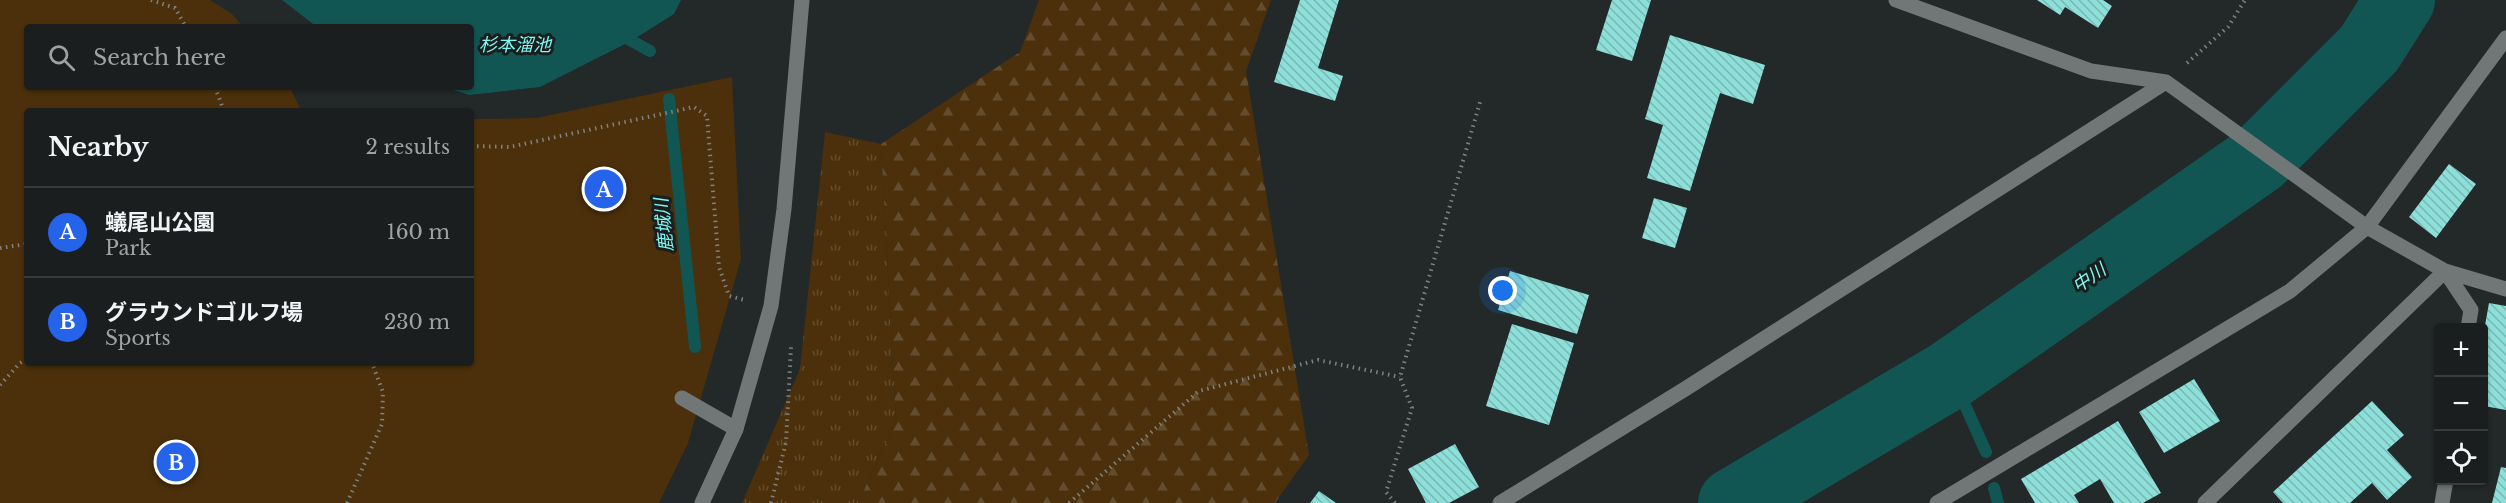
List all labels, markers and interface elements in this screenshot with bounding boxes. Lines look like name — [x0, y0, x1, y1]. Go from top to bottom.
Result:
search box — [24, 24, 474, 90]
water label: 杉本溜池 — [479, 34, 553, 56]
icon: search — [45, 41, 78, 74]
text: Search here — [93, 44, 226, 71]
text: Nearby — [48, 131, 149, 163]
text: 2 results — [366, 135, 450, 159]
pin: A — [584, 166, 624, 212]
water label: 鹿城川 — [650, 195, 678, 253]
text: 蟻尾山公園 — [105, 209, 215, 236]
text: A — [59, 220, 76, 244]
text: 160 m — [387, 220, 450, 244]
text: Park — [105, 236, 151, 260]
water label: 中川 — [2068, 258, 2112, 297]
your location — [1488, 276, 1517, 305]
text: グラウンドゴルフ場 — [105, 299, 303, 326]
text: B — [60, 310, 75, 334]
text: 230 m — [384, 310, 450, 334]
map controls — [2434, 323, 2488, 485]
button: + — [2434, 323, 2488, 377]
text: Sports — [105, 326, 171, 350]
button: − — [2434, 377, 2488, 431]
button: locate — [2434, 431, 2488, 485]
pin: B — [156, 440, 195, 484]

